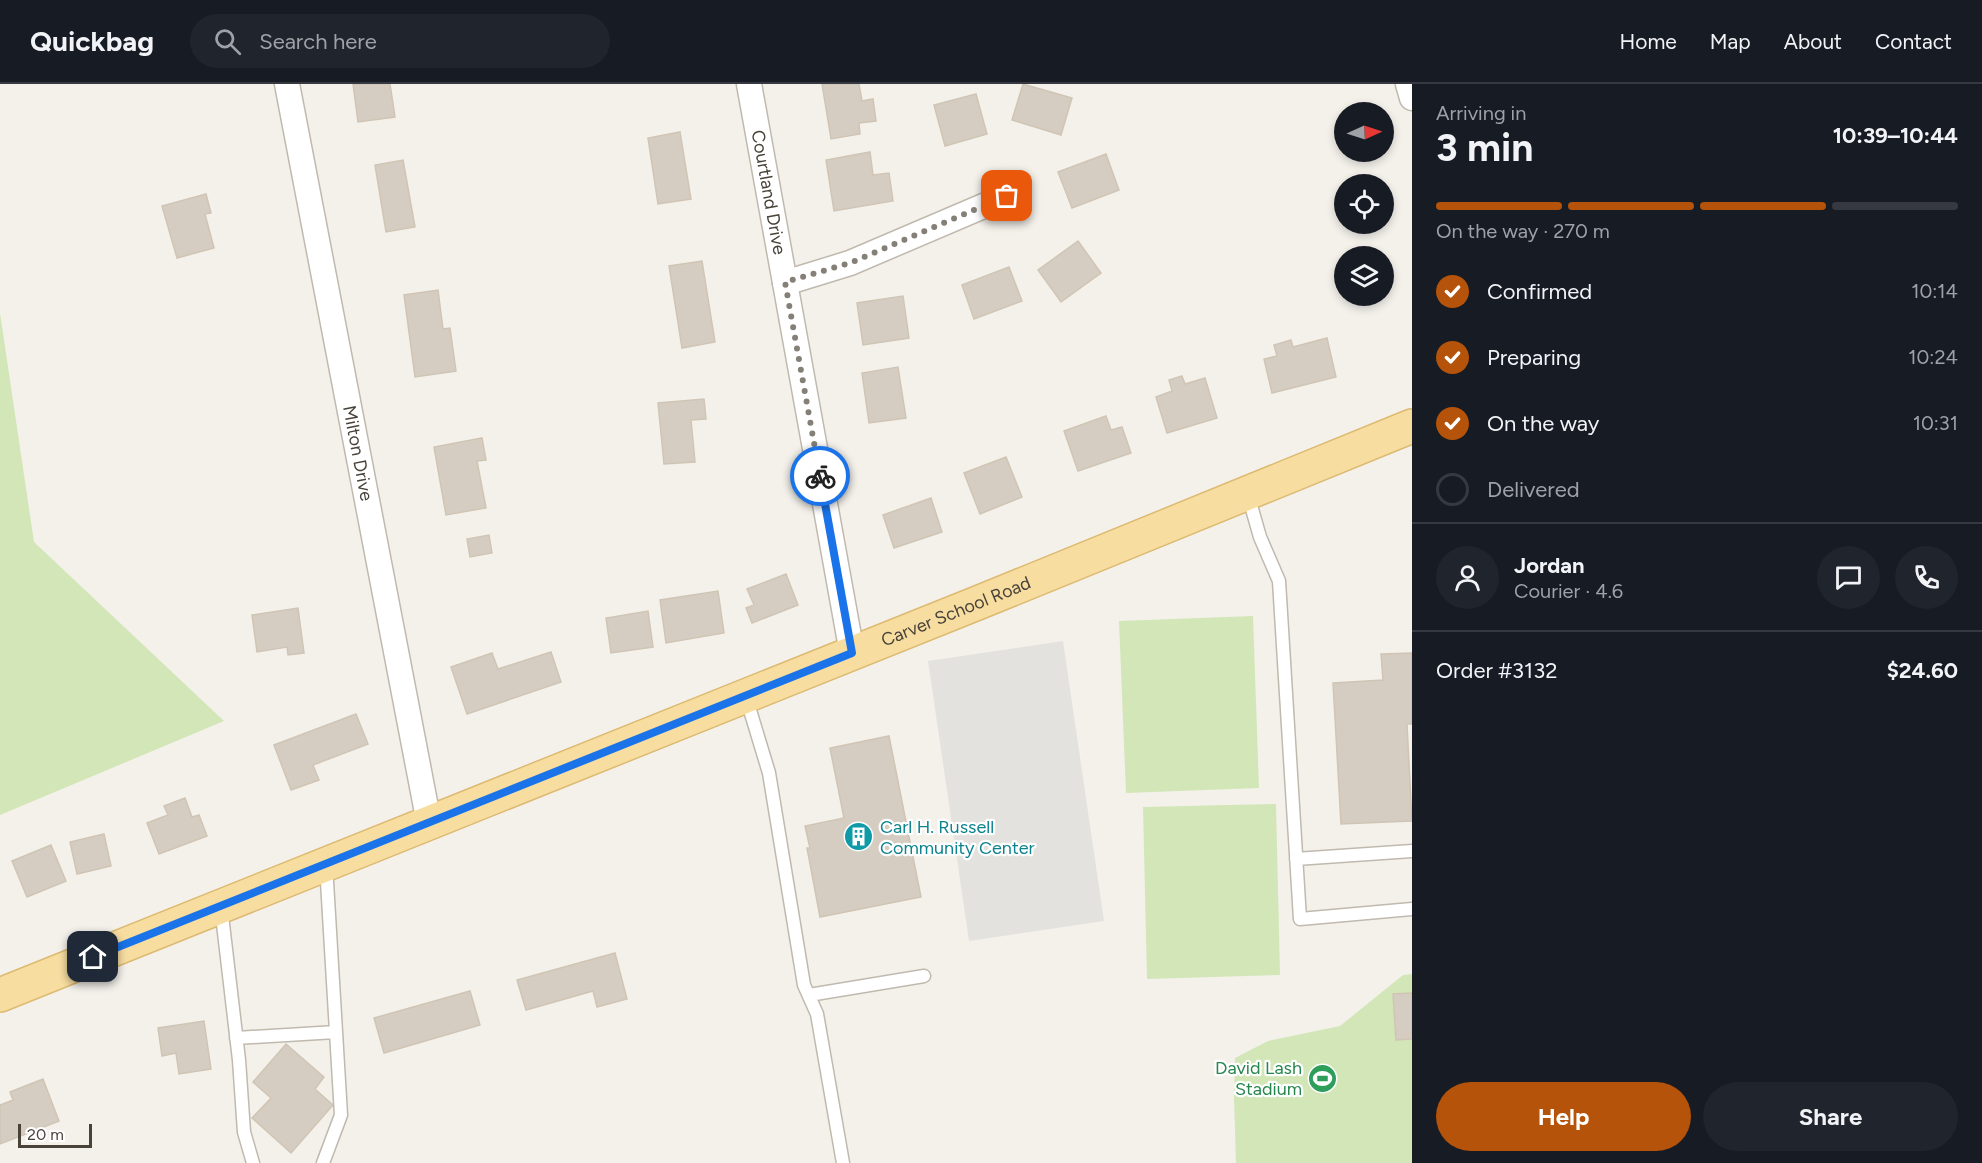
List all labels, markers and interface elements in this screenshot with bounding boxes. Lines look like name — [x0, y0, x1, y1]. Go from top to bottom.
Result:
search box — [190, 14, 610, 68]
text: Quickbag — [30, 24, 154, 58]
icon: search — [211, 25, 244, 58]
text: Search here — [259, 28, 377, 55]
text: Home — [1620, 29, 1677, 54]
text: Map — [1710, 29, 1751, 54]
text: About — [1784, 29, 1842, 54]
text: Contact — [1875, 29, 1952, 54]
text: Arriving in — [1436, 101, 1526, 125]
north arrow — [1334, 102, 1394, 162]
map controls — [1334, 102, 1394, 306]
text: 10:39–10:44 — [1833, 122, 1958, 149]
text: 3 min — [1436, 124, 1533, 171]
street label: Courtland Drive — [747, 128, 791, 256]
pin — [981, 170, 1032, 221]
button: locate — [1334, 174, 1394, 234]
icon: bag — [990, 179, 1023, 212]
text: On the way · 270 m — [1436, 219, 1610, 243]
button: layers — [1334, 246, 1394, 306]
icon: check — [1436, 275, 1469, 308]
text: Confirmed — [1487, 278, 1592, 305]
text: 10:14 — [1911, 279, 1958, 303]
icon: check — [1436, 341, 1469, 374]
text: Preparing — [1487, 344, 1581, 371]
text: 10:24 — [1908, 345, 1958, 369]
street label: Milton Drive — [338, 404, 378, 503]
icon: check — [1436, 407, 1469, 440]
text: On the way — [1487, 410, 1599, 437]
text: 10:31 — [1913, 411, 1958, 435]
courier — [790, 446, 850, 506]
icon: bike — [804, 460, 837, 493]
text: Delivered — [1487, 476, 1580, 503]
button: person — [1436, 546, 1499, 609]
button: chat — [1817, 546, 1880, 609]
button: phone — [1895, 546, 1958, 609]
text: Jordan — [1514, 552, 1585, 579]
street label: Carver School Road — [878, 571, 1034, 652]
text: Courier · 4.6 — [1514, 579, 1623, 603]
text: Order #3132 — [1436, 657, 1557, 684]
text: $24.60 — [1887, 657, 1958, 684]
place label: Carl H. Russell Community Center — [880, 816, 1035, 859]
building icon: Carl H. Russell Community Center — [843, 821, 875, 853]
pin — [67, 931, 118, 982]
icon: home — [76, 940, 109, 973]
place label: David Lash Stadium — [1215, 1057, 1302, 1100]
sports icon: David Lash Stadium — [1307, 1062, 1339, 1094]
button: Help — [1436, 1082, 1691, 1151]
button: Share — [1703, 1082, 1958, 1151]
scale bar — [18, 1121, 92, 1148]
text: 20 m — [27, 1125, 64, 1144]

